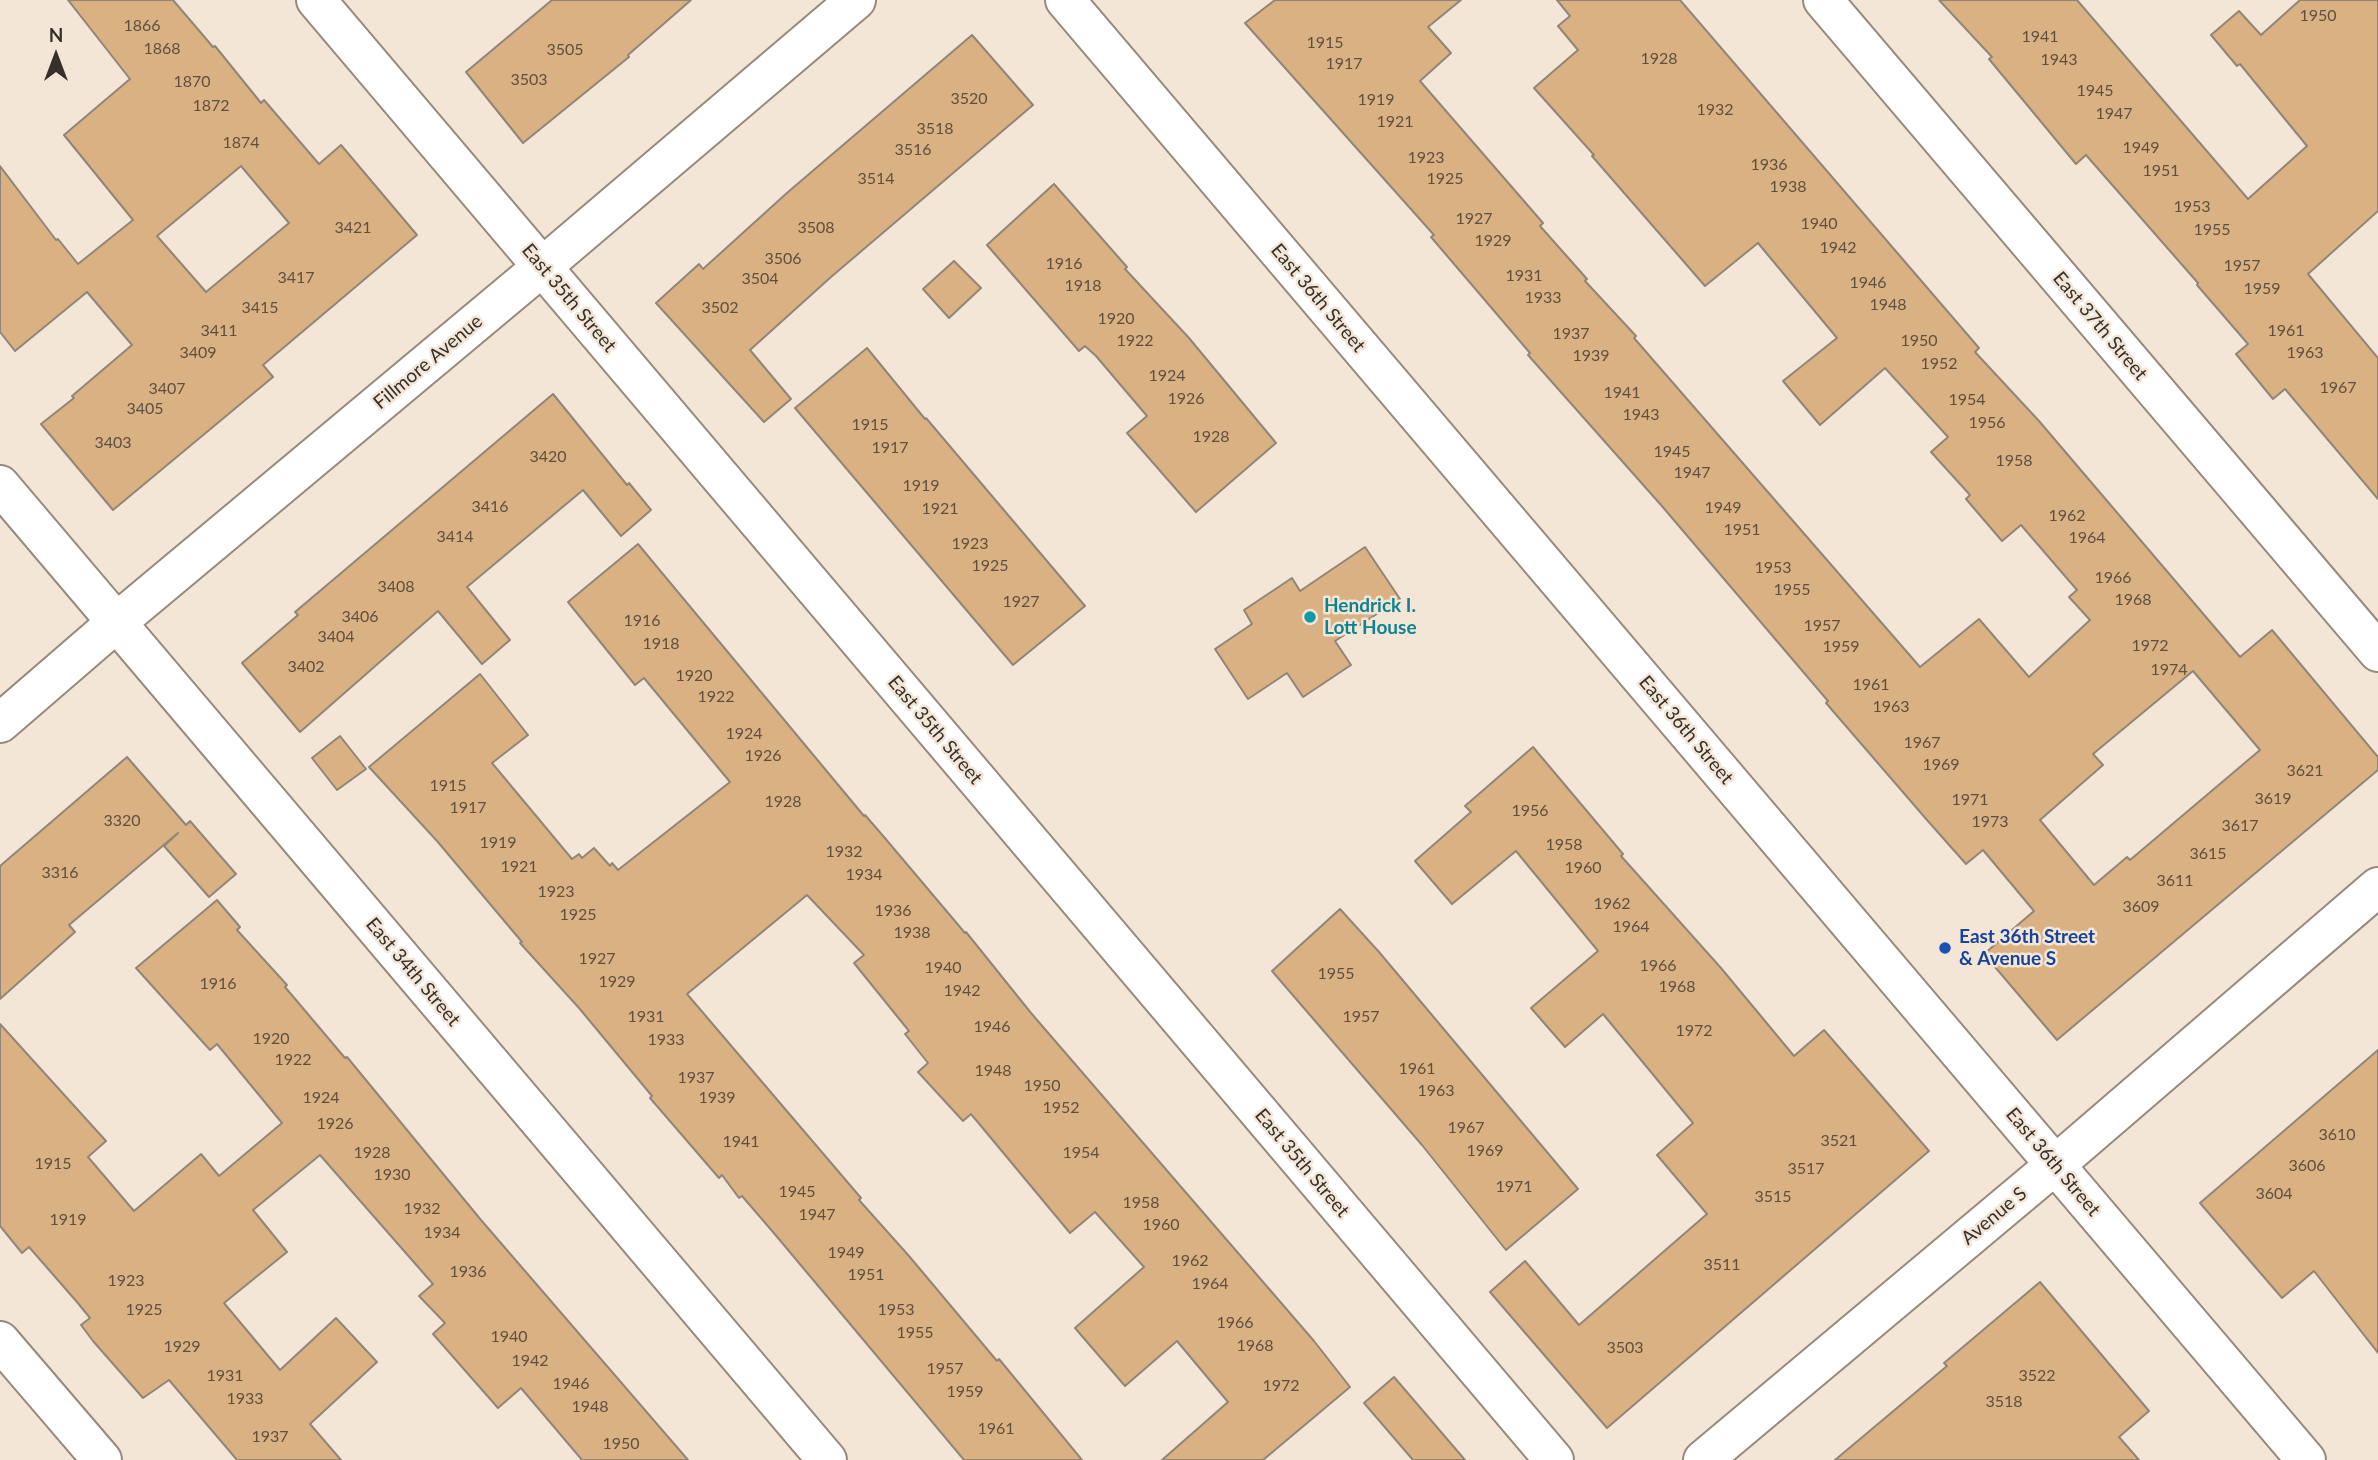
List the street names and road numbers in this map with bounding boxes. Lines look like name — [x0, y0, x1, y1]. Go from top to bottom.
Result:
street label: East 35th Street — [517, 239, 621, 357]
street label: East 36th Street — [1266, 239, 1370, 357]
street label: East 37th Street — [2048, 267, 2152, 385]
street label: Fillmore Avenue — [369, 310, 487, 414]
street label: East 35th Street — [883, 671, 987, 789]
street label: East 36th Street — [1634, 671, 1738, 789]
street label: East 34th Street — [361, 913, 465, 1031]
street label: East 36th Street — [2001, 1103, 2105, 1221]
street label: East 35th Street — [1250, 1104, 1354, 1222]
street label: Avenue S — [1957, 1182, 2031, 1250]

